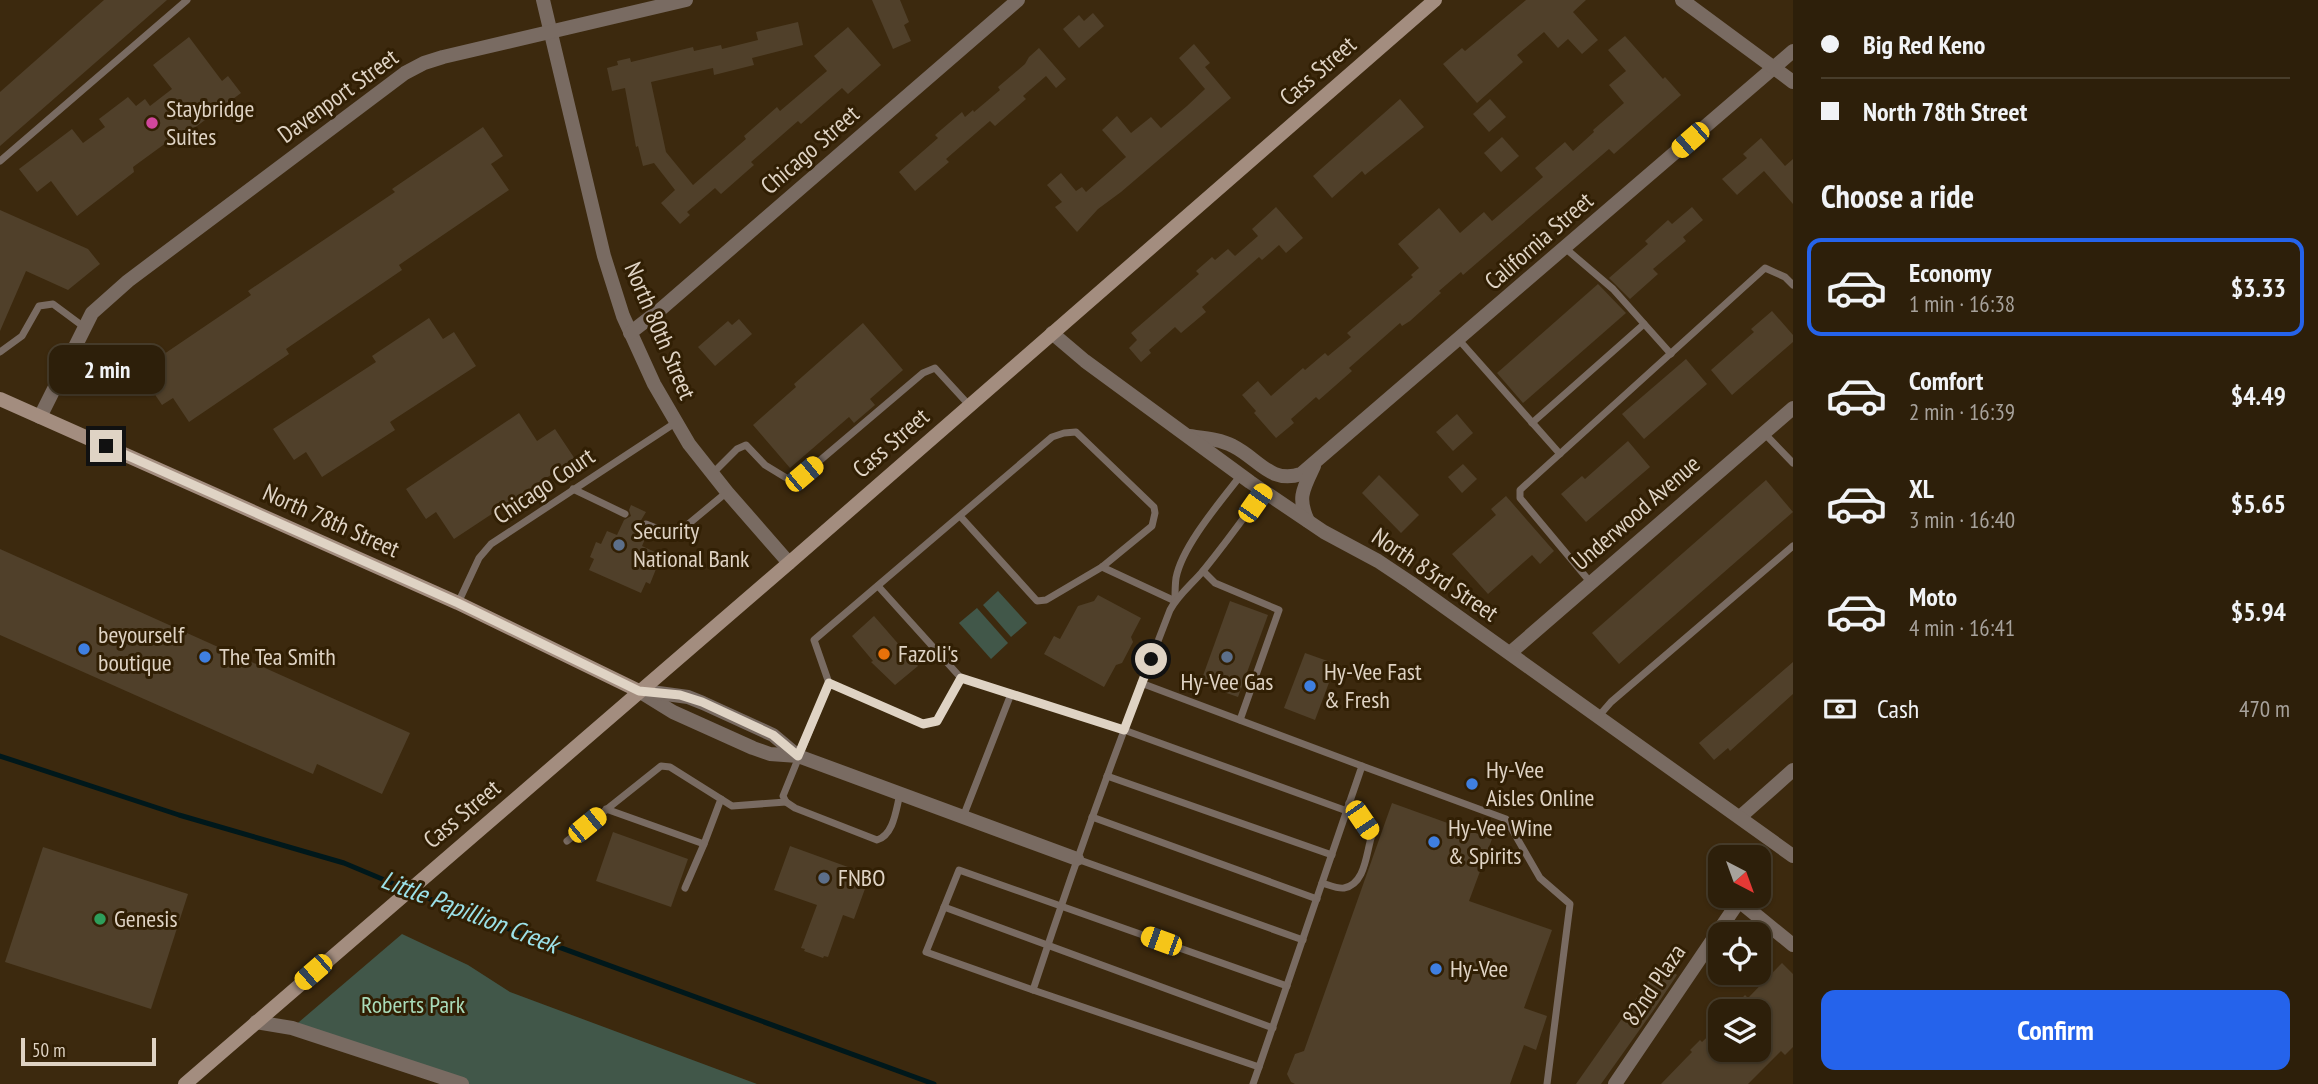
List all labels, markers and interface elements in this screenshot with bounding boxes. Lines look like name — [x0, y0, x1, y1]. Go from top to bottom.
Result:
text: Big Red Keno — [1863, 28, 1985, 61]
street label: Cass Street — [1273, 29, 1363, 112]
street label: Davenport Street — [271, 41, 404, 150]
place label: Staybridge Suites — [166, 93, 254, 152]
text: North 78th Street — [1863, 95, 2027, 128]
street label: Chicago Street — [754, 98, 866, 201]
marker: Staybridge Suites — [144, 115, 160, 131]
car — [1668, 118, 1713, 162]
text: Choose a ride — [1821, 175, 1974, 217]
street label: California Street — [1478, 185, 1600, 296]
icon: car — [1825, 256, 1888, 319]
text: Economy — [1909, 256, 1991, 289]
street label: North 80th Street — [618, 257, 703, 405]
text: $3.33 — [2231, 271, 2286, 304]
text: 1 min · 16:38 — [1909, 289, 2015, 318]
callout: 2 min — [48, 344, 164, 394]
text: 2 min — [84, 355, 130, 384]
icon: car — [1825, 364, 1888, 427]
text: Comfort — [1909, 364, 1983, 397]
text: $4.49 — [2231, 379, 2286, 412]
text: 2 min · 16:39 — [1909, 397, 2015, 426]
street label: Cass Street — [846, 401, 936, 484]
route end — [90, 430, 122, 462]
street label: Chicago Court — [487, 440, 601, 531]
street label: Underwood Avenue — [1565, 448, 1706, 577]
car — [782, 452, 827, 496]
icon: car — [1825, 472, 1888, 535]
text: XL — [1909, 472, 1934, 505]
street label: North 78th Street — [258, 477, 405, 565]
car — [1235, 480, 1276, 526]
text: $5.65 — [2231, 487, 2286, 520]
text: 3 min · 16:40 — [1909, 505, 2015, 534]
place label: Security National Bank — [633, 515, 750, 574]
street label: North 83rd Street — [1366, 521, 1505, 628]
marker: Security National Bank — [611, 537, 627, 553]
icon: car — [1825, 580, 1888, 643]
text: Moto — [1909, 580, 1957, 613]
text: $5.94 — [2231, 595, 2286, 628]
text: 4 min · 16:41 — [1909, 613, 2015, 642]
place label: beyourself boutique — [98, 619, 185, 678]
place label: Fazoli's — [898, 638, 958, 669]
marker: beyourself boutique — [76, 641, 92, 657]
place label: The Tea Smith — [219, 641, 336, 672]
route start — [1135, 643, 1167, 675]
marker: Fazoli's — [876, 646, 892, 662]
marker: The Tea Smith — [197, 649, 213, 665]
marker: Hy-Vee Gas — [1219, 649, 1235, 665]
place label: Hy-Vee Fast & Fresh — [1324, 656, 1422, 715]
place label: Hy-Vee Gas — [1181, 666, 1273, 697]
marker: Hy-Vee Fast & Fresh — [1302, 678, 1318, 694]
icon: cash — [1821, 690, 1859, 728]
text: Cash — [1877, 692, 1919, 725]
text: 470 m — [2239, 694, 2290, 723]
place label: Hy-Vee Aisles Online — [1486, 754, 1594, 813]
street label: Cass Street — [417, 772, 507, 855]
marker: Hy-Vee Aisles Online — [1464, 776, 1480, 792]
car — [1342, 797, 1383, 843]
car — [565, 804, 610, 846]
place label: Hy-Vee Wine & Spirits — [1448, 812, 1553, 871]
marker: Hy-Vee Wine & Spirits — [1426, 834, 1442, 850]
north arrow — [1708, 845, 1771, 908]
map controls — [1708, 845, 1771, 1062]
place label: FNBO — [838, 862, 885, 893]
water label: Little Papillion Creek — [377, 863, 566, 962]
marker: FNBO — [816, 870, 832, 886]
place label: Genesis — [114, 903, 178, 934]
marker: Genesis — [92, 911, 108, 927]
button: locate — [1708, 922, 1771, 985]
car — [1138, 924, 1185, 958]
street label: 82nd Plaza — [1615, 938, 1692, 1031]
car — [291, 950, 336, 994]
place label: Hy-Vee — [1450, 953, 1508, 984]
marker: Hy-Vee — [1428, 961, 1444, 977]
park label: Roberts Park — [361, 989, 466, 1020]
button: Confirm — [1821, 990, 2290, 1070]
button: layers — [1708, 999, 1771, 1062]
scale bar — [21, 1035, 156, 1067]
text: 50 m — [32, 1038, 66, 1062]

